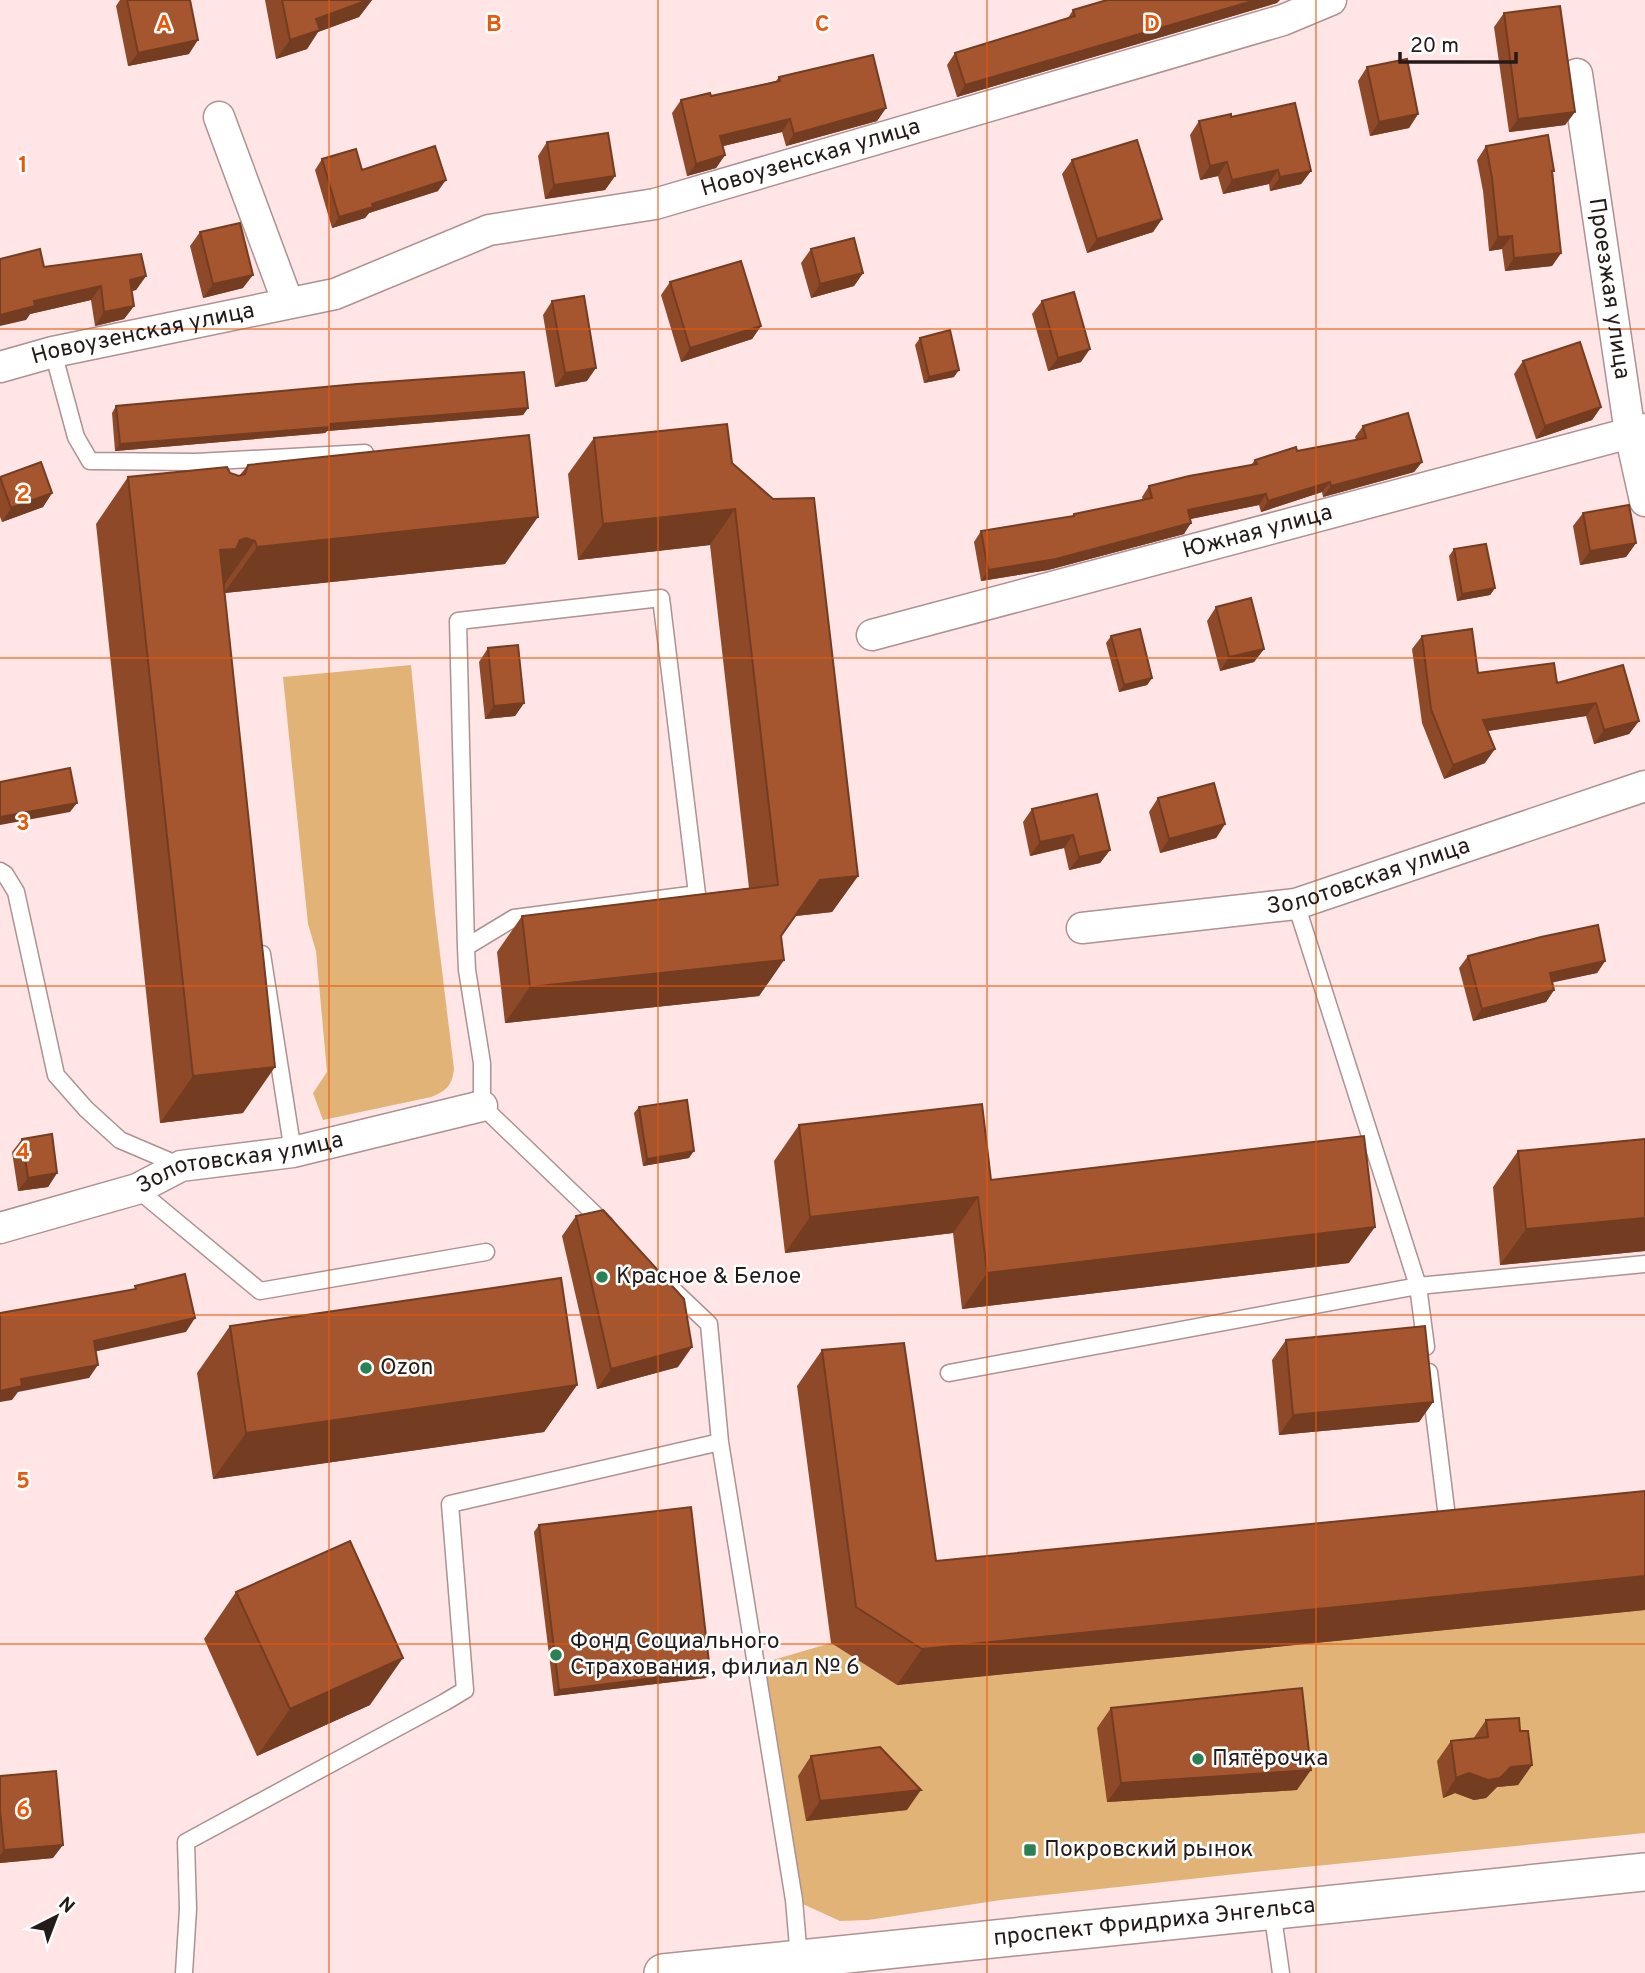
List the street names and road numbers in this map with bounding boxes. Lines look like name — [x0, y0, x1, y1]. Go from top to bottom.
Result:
street label: Новоузенская улица — [698, 113, 924, 204]
street label: Проезжая улица — [1581, 196, 1636, 381]
street label: Новоузенская улица — [28, 296, 257, 372]
street label: Южная улица — [1179, 498, 1336, 566]
street label: Золотовская улица — [1265, 832, 1474, 922]
street label: Золотовская улица — [131, 1126, 346, 1201]
street label: проспект Фридриха Энгельса — [992, 1891, 1317, 1953]

